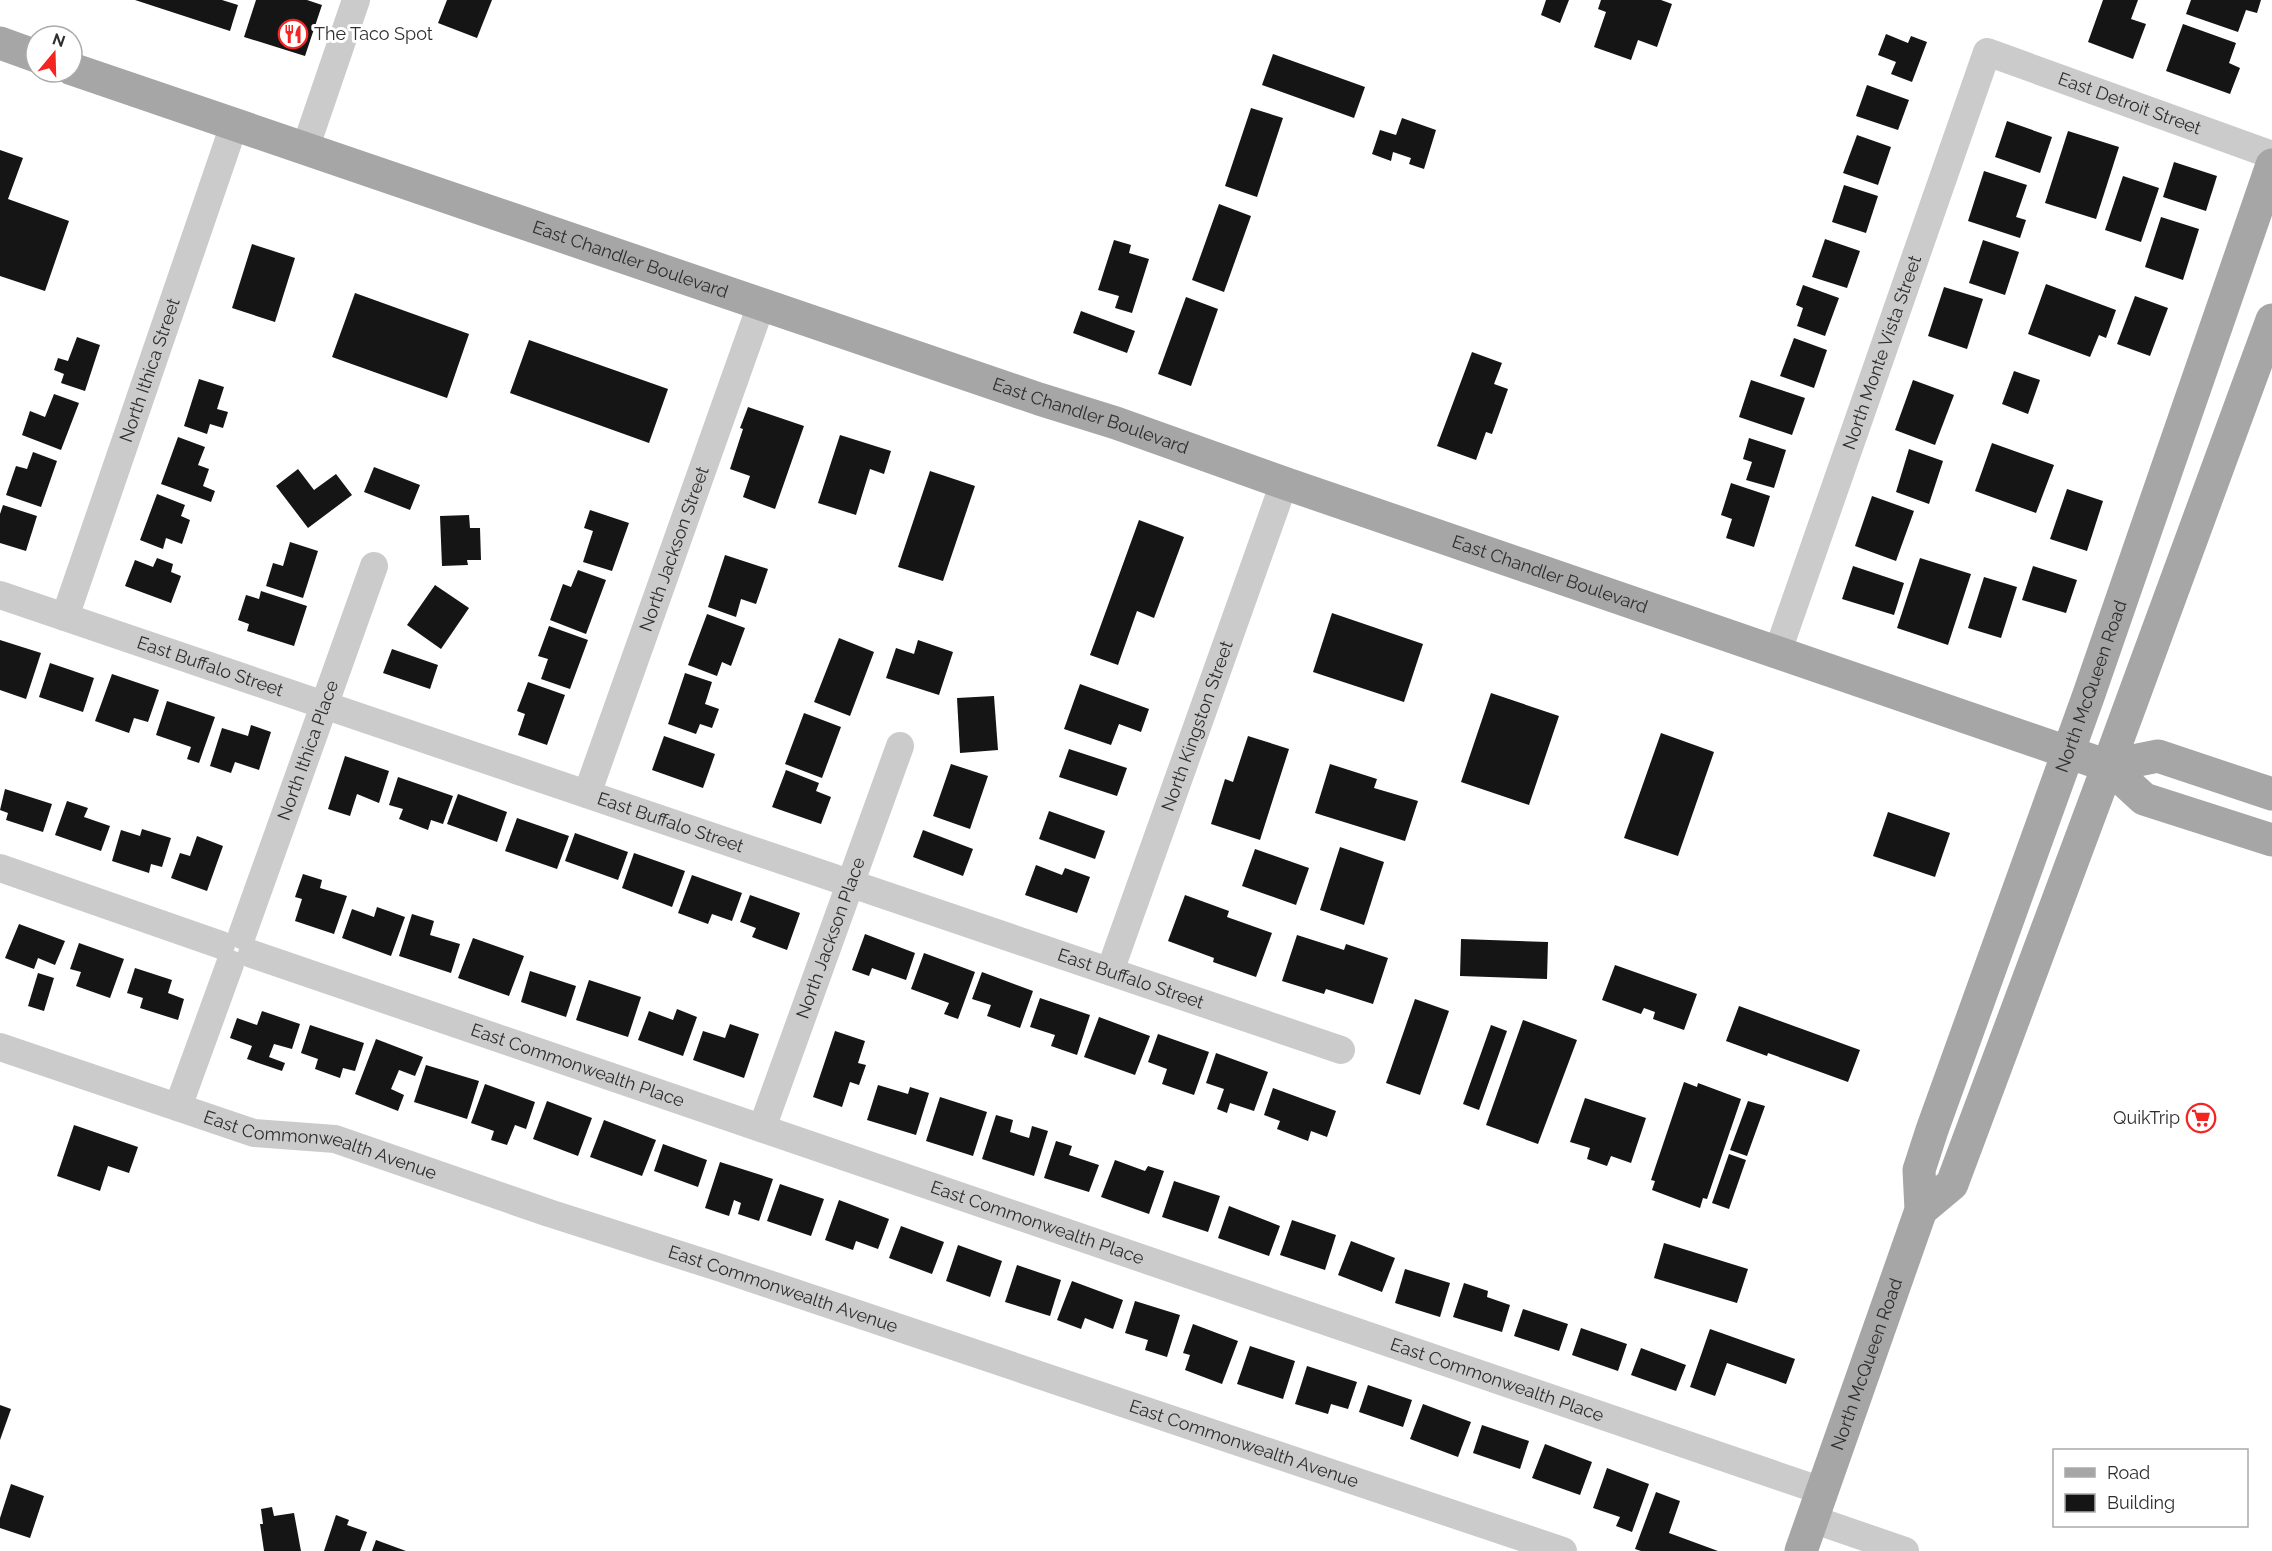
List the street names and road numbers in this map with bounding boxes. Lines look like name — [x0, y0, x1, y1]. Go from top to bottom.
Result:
street label: East Detroit Street — [2055, 68, 2204, 139]
street label: East Chandler Boulevard — [530, 216, 731, 302]
street label: North Monte Vista Street — [1838, 253, 1925, 452]
street label: North Ithica Street — [115, 295, 184, 445]
street label: East Chandler Boulevard — [990, 373, 1192, 458]
street label: North Jackson Street — [635, 464, 713, 634]
street label: East Chandler Boulevard — [1449, 531, 1651, 617]
street label: North McQueen Road — [2051, 597, 2131, 775]
street label: East Buffalo Street — [134, 631, 286, 700]
street label: North Kingston Street — [1157, 638, 1237, 814]
street label: North Ithica Place — [273, 677, 342, 823]
street label: East Buffalo Street — [595, 787, 747, 857]
street label: North Jackson Place — [791, 854, 869, 1021]
street label: East Buffalo Street — [1055, 944, 1207, 1013]
street label: East Commonwealth Place — [468, 1019, 688, 1111]
street label: East Commonwealth Avenue — [201, 1106, 440, 1184]
street label: East Commonwealth Place — [928, 1176, 1147, 1269]
street label: East Commonwealth Avenue — [666, 1241, 901, 1337]
street label: North McQueen Road — [1826, 1275, 1906, 1453]
street label: East Commonwealth Place — [1388, 1333, 1607, 1426]
street label: East Commonwealth Avenue — [1127, 1395, 1362, 1492]

